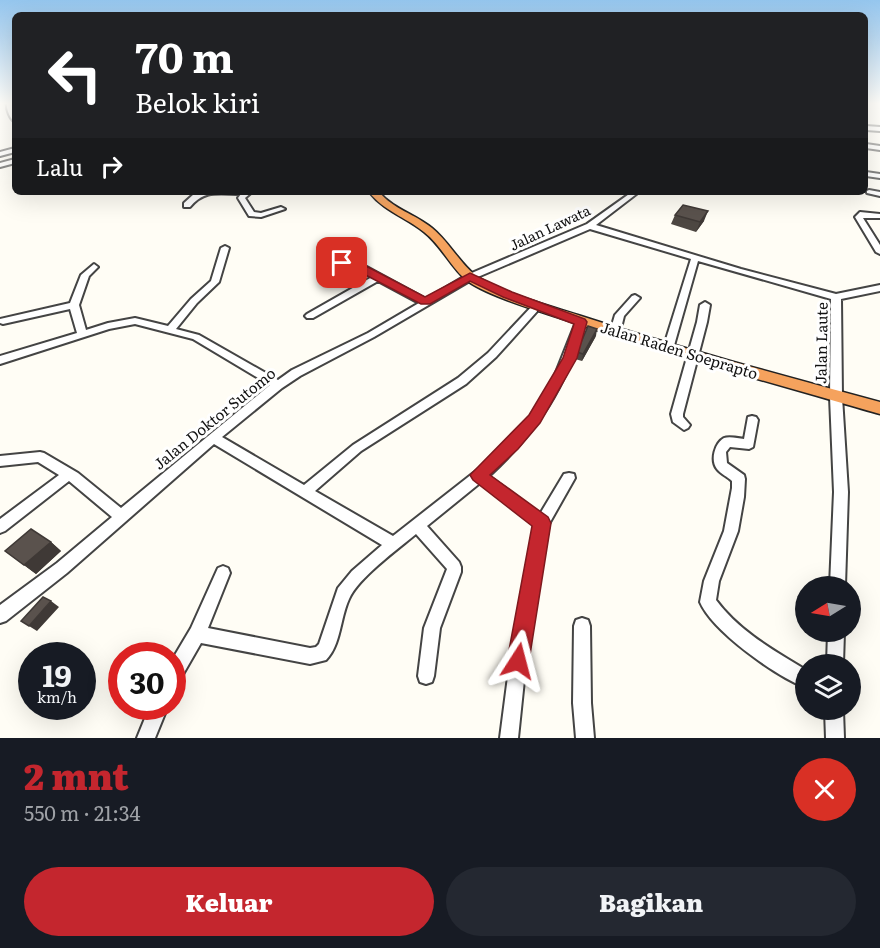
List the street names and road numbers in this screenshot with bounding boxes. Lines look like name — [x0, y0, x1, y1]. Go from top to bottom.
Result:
street label: Jalan Lawata — [506, 199, 594, 255]
street label: Jalan Laute — [808, 302, 833, 384]
street label: Jalan Raden Soeprapto — [598, 315, 761, 384]
street label: Jalan Doktor Sutomo — [148, 361, 280, 474]

